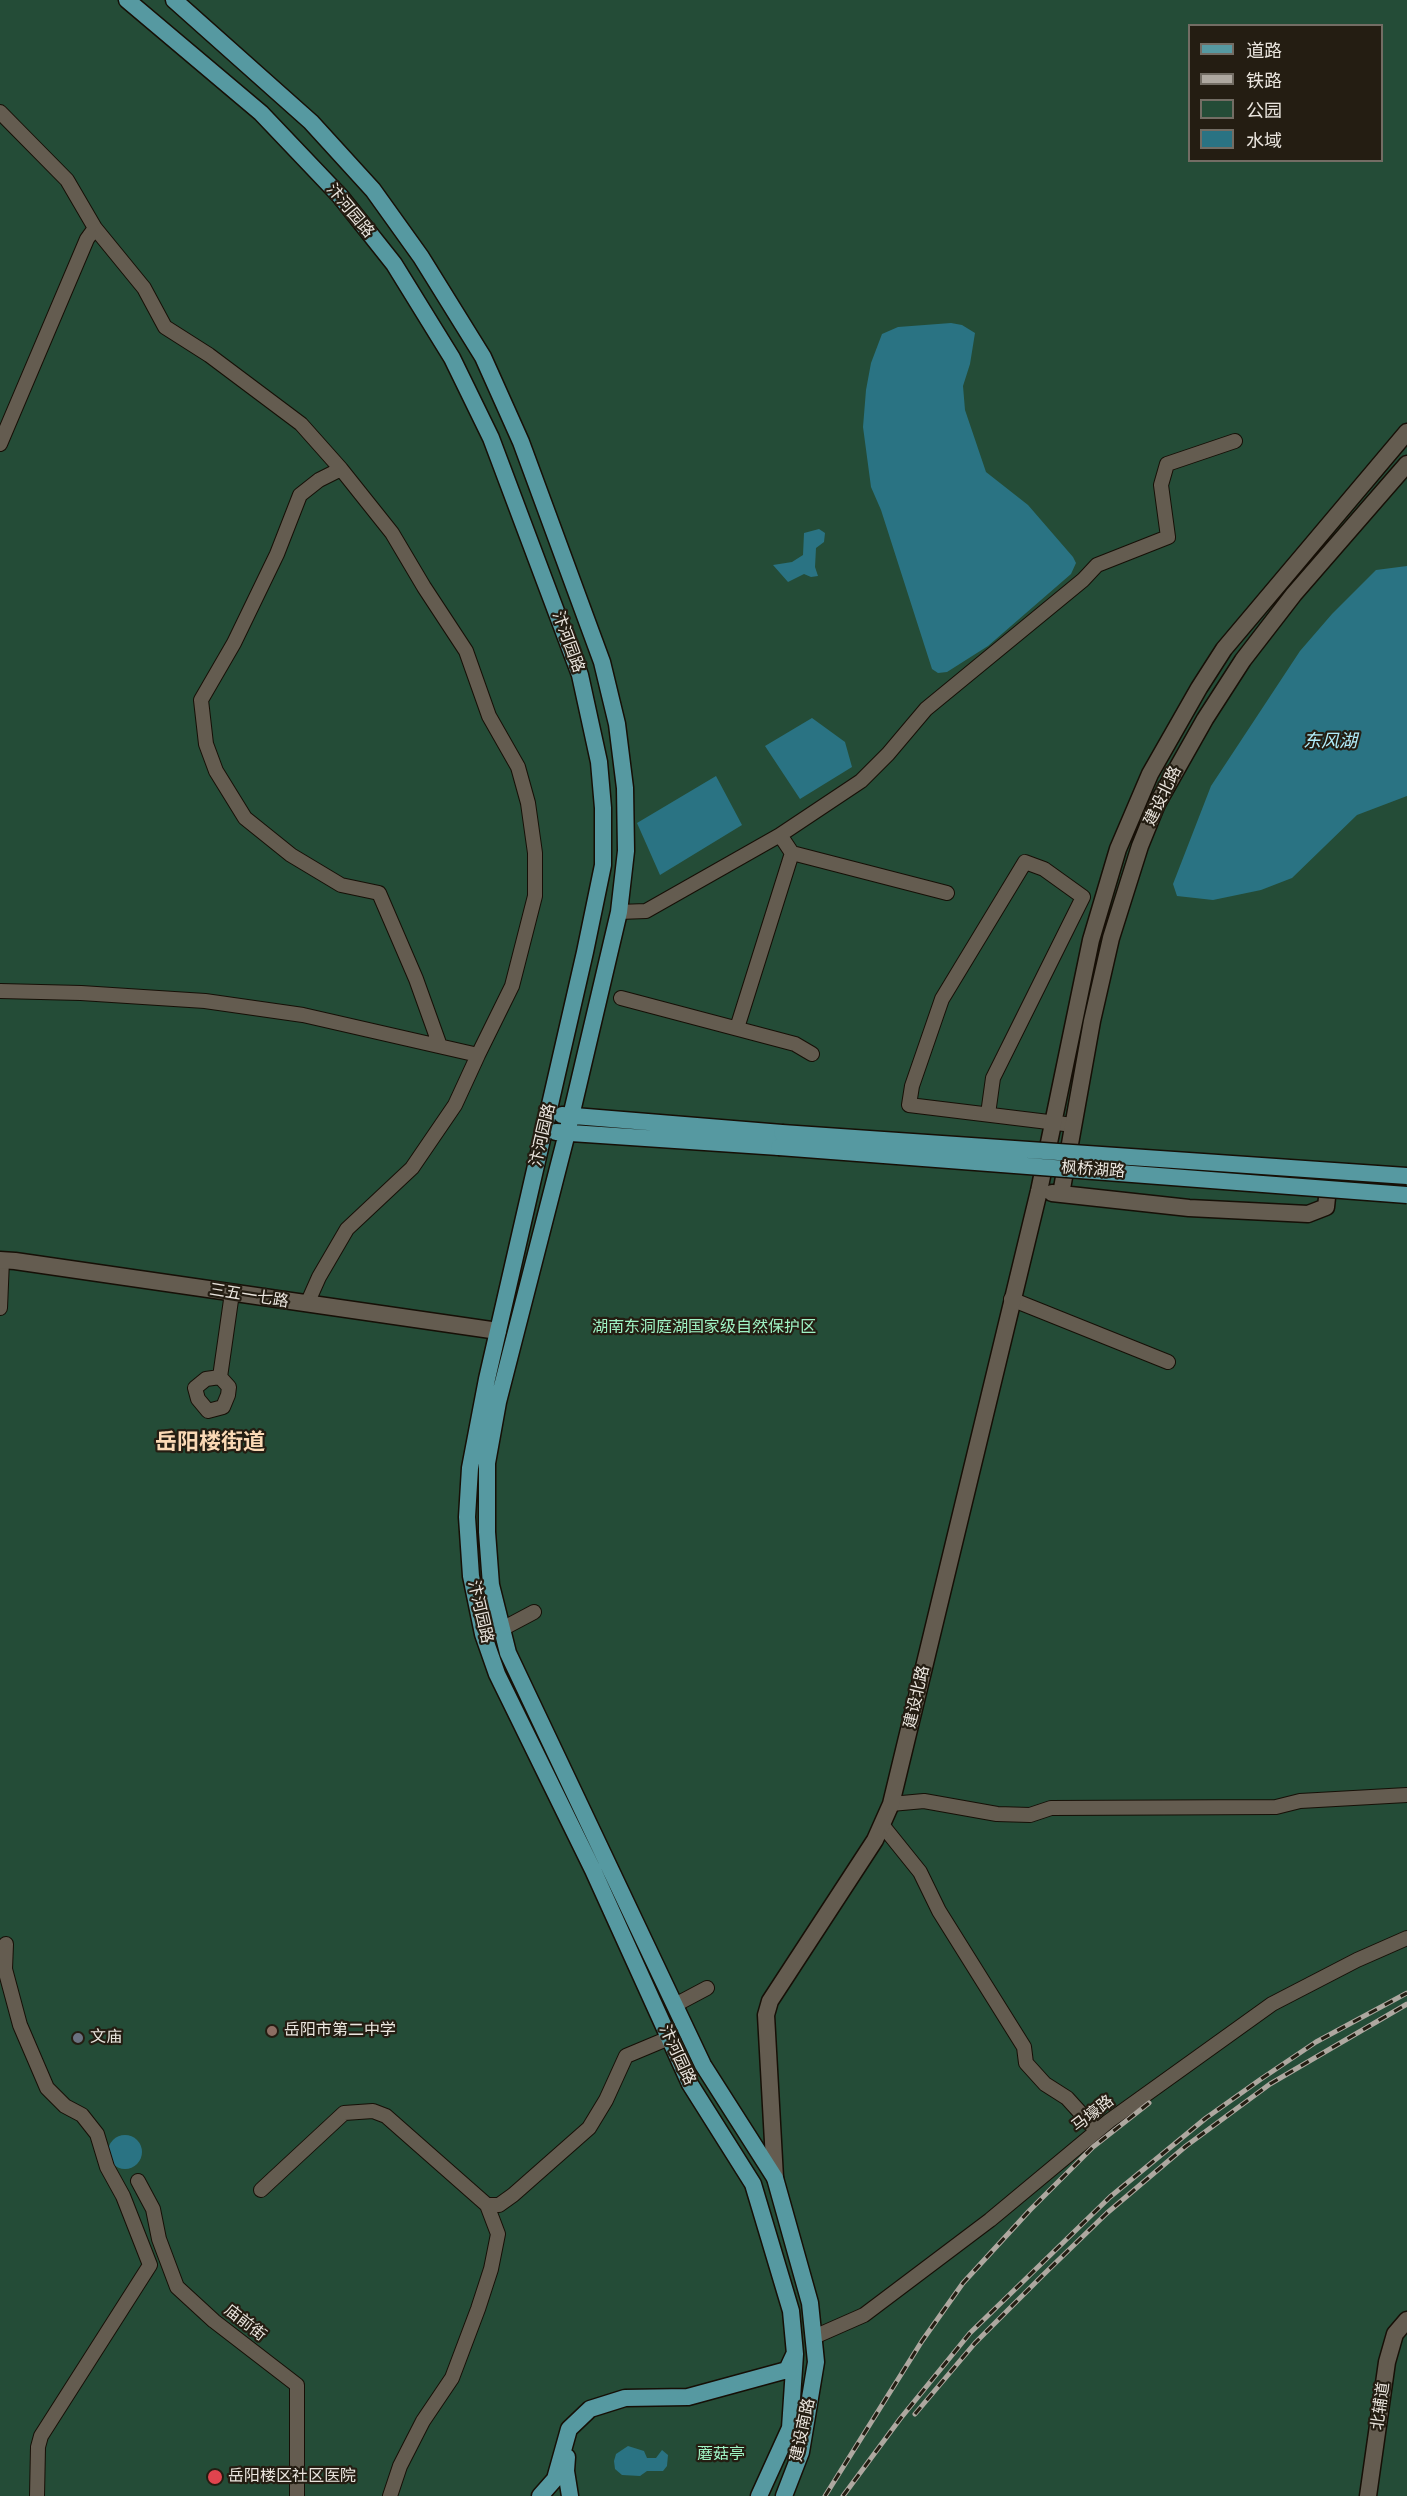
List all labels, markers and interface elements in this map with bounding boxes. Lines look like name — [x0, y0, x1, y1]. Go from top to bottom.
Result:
legend — [1188, 24, 1383, 162]
text: 道路 — [1246, 40, 1282, 62]
text: 铁路 — [1246, 70, 1282, 92]
text: 公园 — [1246, 100, 1282, 122]
text: 水域 — [1246, 130, 1282, 152]
street label: 汴河园路 — [322, 180, 378, 242]
street label: 汴河园路 — [548, 609, 588, 675]
water label: 东风湖 — [1303, 731, 1357, 753]
street label: 建设北路 — [1140, 763, 1186, 829]
street label: 汴河园路 — [526, 1102, 560, 1168]
street label: 枫桥湖路 — [1060, 1158, 1126, 1182]
street label: 三五一七路 — [208, 1280, 290, 1312]
park label: 湖南东洞庭湖国家级自然保护区 — [592, 1318, 816, 1338]
district label: 岳阳楼街道 — [155, 1430, 265, 1456]
street label: 汴河园路 — [463, 1579, 497, 1645]
street label: 建设北路 — [900, 1664, 934, 1730]
place label: 岳阳市第二中学 — [284, 2021, 396, 2041]
street label: 汴河园路 — [655, 2022, 699, 2088]
marker: 岳阳市第二中学 — [265, 2024, 279, 2038]
place label: 文庙 — [90, 2028, 122, 2048]
marker: 文庙 — [71, 2031, 85, 2045]
street label: 马壕路 — [1068, 2092, 1118, 2136]
street label: 庙前街 — [220, 2301, 270, 2345]
street label: 北辅道 — [1368, 2381, 1394, 2431]
street label: 建设南路 — [787, 2397, 819, 2463]
park label: 蘑菇亭 — [697, 2445, 745, 2465]
place label: 岳阳楼区社区医院 — [228, 2467, 356, 2487]
marker: 岳阳楼区社区医院 — [206, 2468, 224, 2486]

